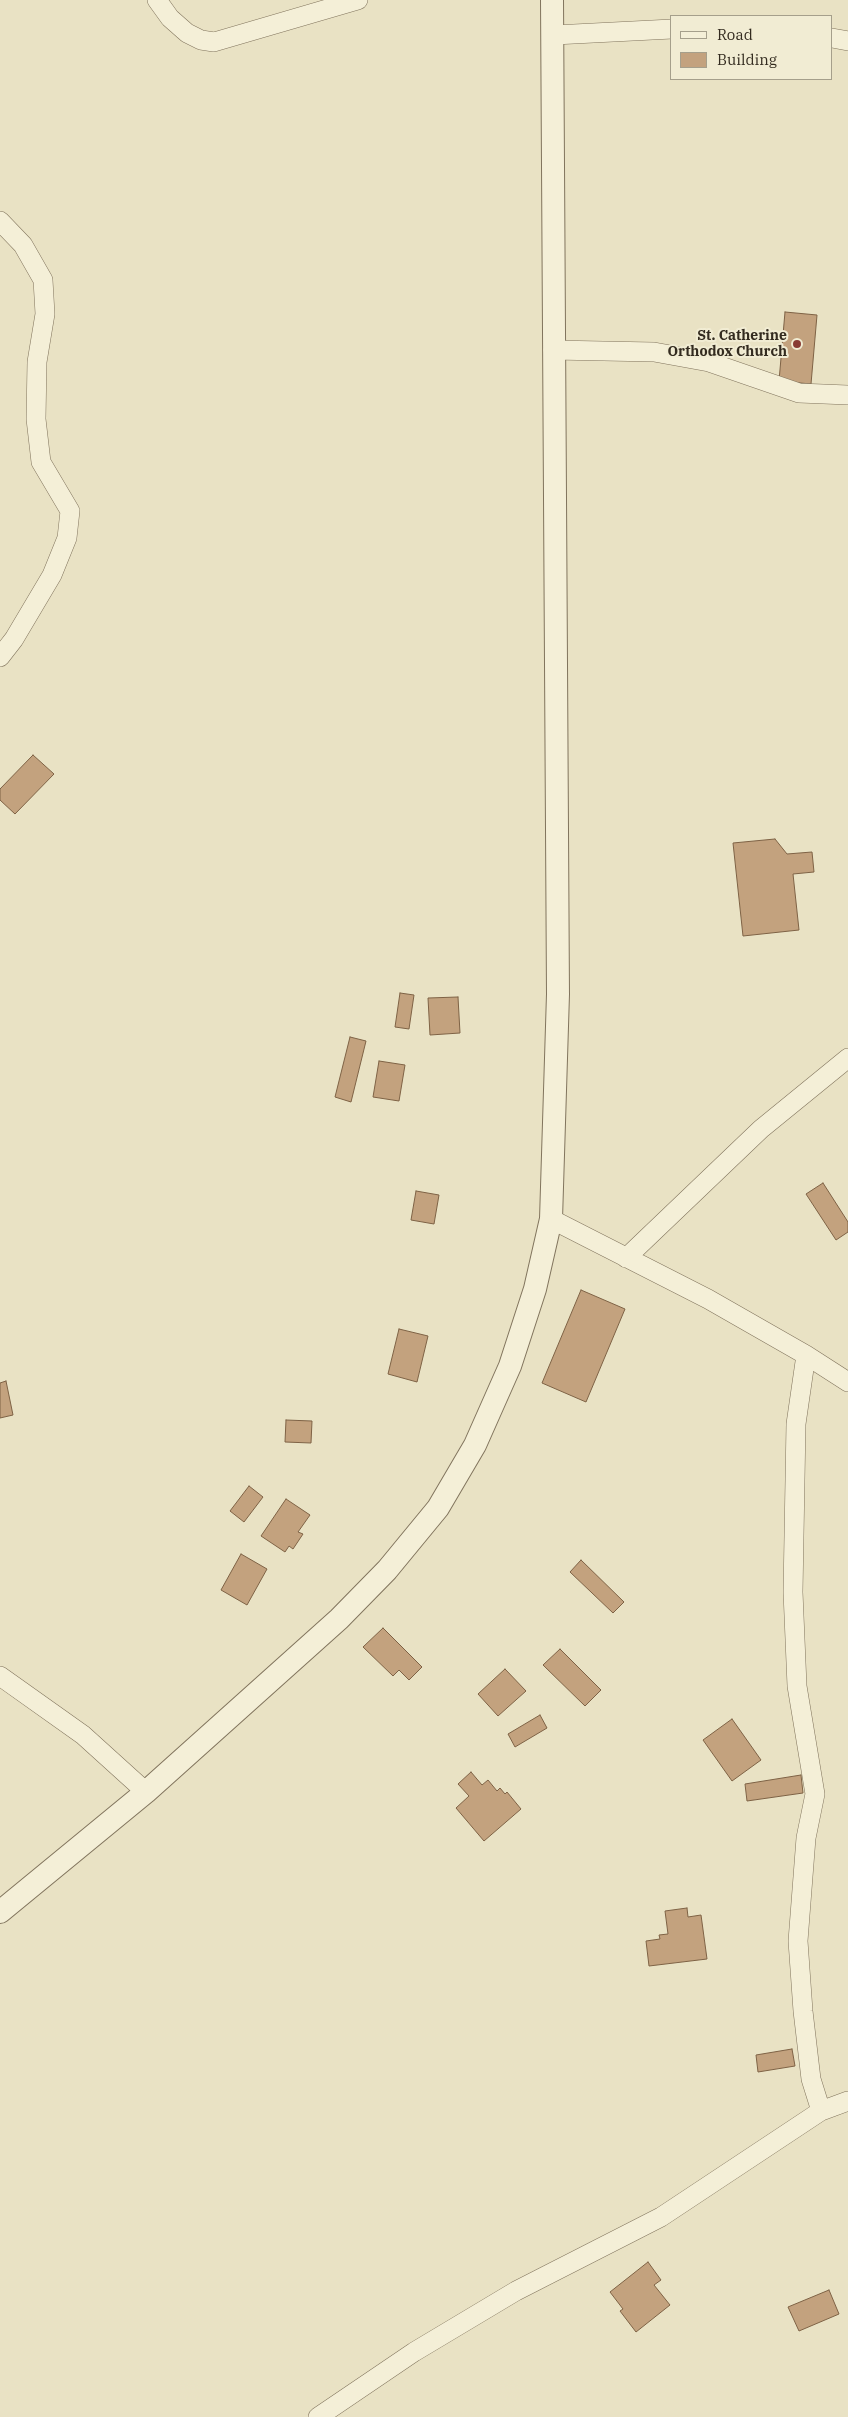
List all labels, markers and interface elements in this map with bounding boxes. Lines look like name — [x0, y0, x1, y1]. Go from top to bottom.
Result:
legend — [670, 15, 833, 80]
text: Road — [717, 25, 753, 44]
text: Building — [717, 50, 777, 69]
place label: St. Catherine Orthodox Church — [667, 328, 787, 361]
marker: St. Catherine Orthodox Church — [791, 338, 803, 350]

